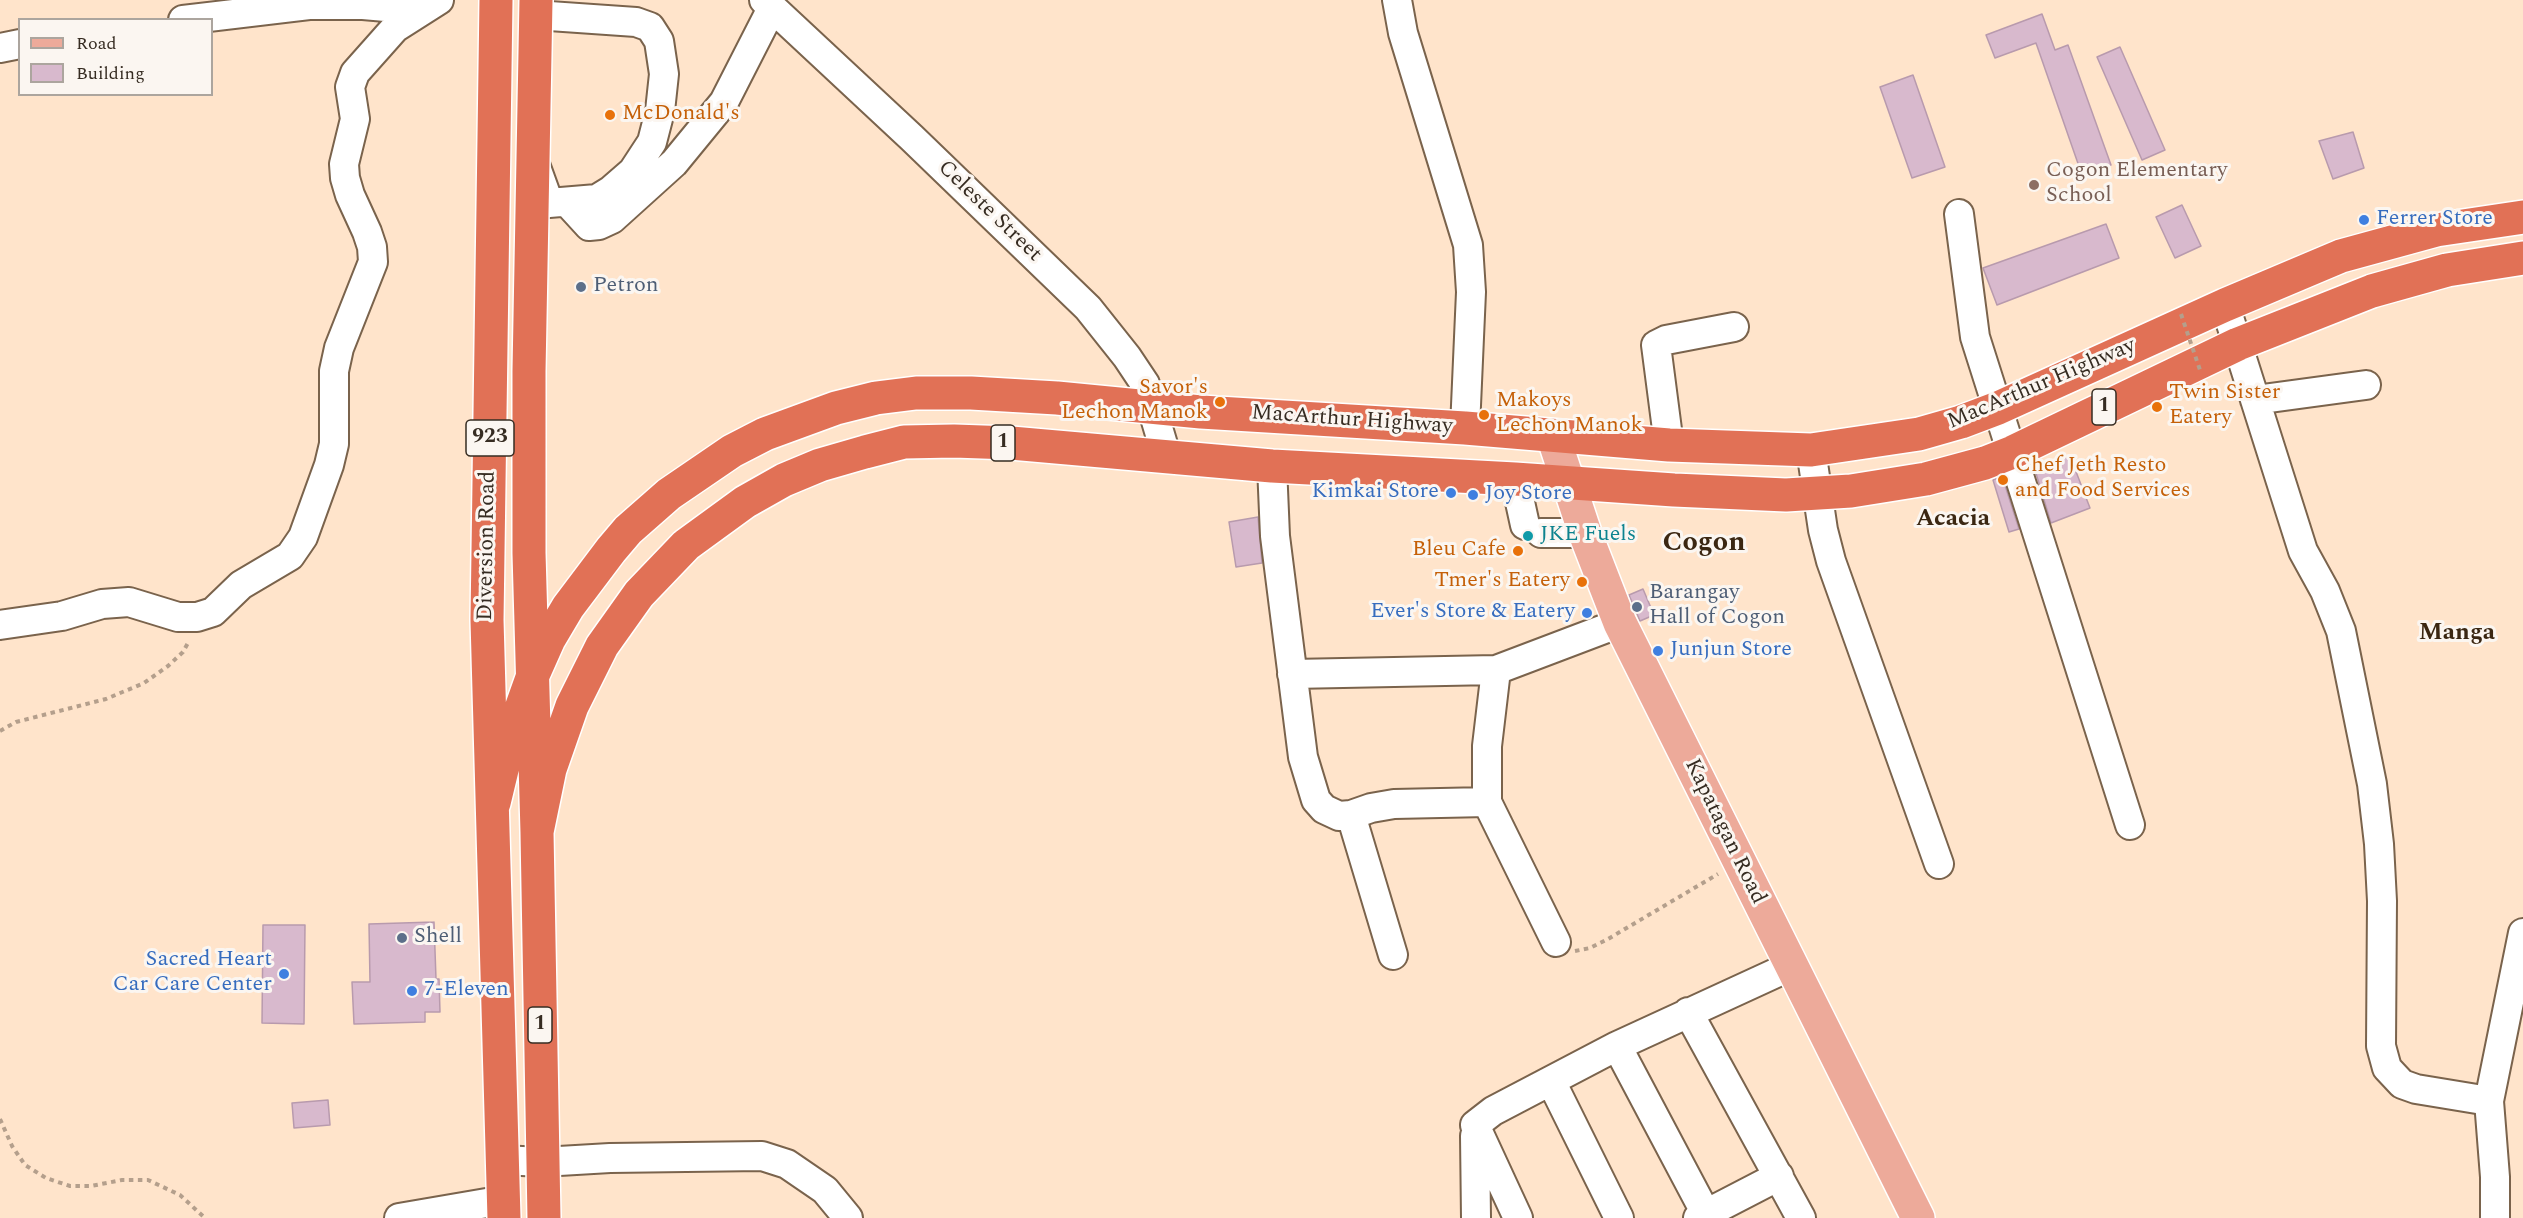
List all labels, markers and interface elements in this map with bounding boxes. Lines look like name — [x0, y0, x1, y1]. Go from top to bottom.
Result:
legend — [18, 18, 213, 96]
text: Road — [76, 30, 117, 57]
text: Building — [76, 60, 145, 87]
place label: McDonald's — [622, 102, 740, 128]
marker: McDonald's — [603, 108, 617, 122]
street label: Celeste Street — [931, 156, 1047, 268]
place label: Cogon Elementary School — [2046, 159, 2227, 210]
marker: Cogon Elementary School — [2027, 178, 2041, 192]
place label: Ferrer Store — [2376, 207, 2493, 233]
marker: Ferrer Store — [2357, 213, 2371, 227]
place label: Petron — [593, 274, 659, 300]
marker: Petron — [574, 280, 588, 294]
street label: MacArthur Highway — [1944, 333, 2140, 437]
place label: Savor's Lechon Manok — [1061, 376, 1208, 428]
place label: Twin Sister Eatery — [2169, 381, 2281, 433]
place label: Makoys Lechon Manok — [1496, 389, 1643, 440]
road number: 1 — [2092, 389, 2116, 425]
marker: Savor's Lechon Manok — [1213, 395, 1227, 409]
marker: Twin Sister Eatery — [2150, 400, 2164, 414]
street label: MacArthur Highway — [1250, 401, 1454, 441]
marker: Makoys Lechon Manok — [1477, 408, 1491, 422]
road number: 923 — [466, 420, 514, 456]
road number: 1 — [991, 425, 1015, 461]
place label: Chef Jeth Resto and Food Services — [2015, 454, 2191, 506]
street label: Diversion Road — [473, 471, 503, 621]
marker: Chef Jeth Resto and Food Services — [1996, 473, 2010, 487]
place label: Kimkai Store — [1312, 480, 1439, 506]
place label: Joy Store — [1485, 482, 1572, 508]
marker: Kimkai Store — [1444, 486, 1458, 500]
marker: Joy Store — [1466, 488, 1480, 502]
district label: Acacia — [1916, 506, 1990, 534]
place label: JKE Fuels — [1540, 523, 1636, 549]
district label: Cogon — [1663, 528, 1745, 562]
marker: JKE Fuels — [1521, 529, 1535, 543]
place label: Bleu Cafe — [1412, 538, 1506, 564]
marker: Bleu Cafe — [1511, 544, 1525, 558]
place label: Tmer's Eatery — [1434, 569, 1570, 595]
marker: Tmer's Eatery — [1575, 575, 1589, 589]
place label: Barangay Hall of Cogon — [1649, 581, 1785, 632]
place label: Ever's Store & Eatery — [1370, 600, 1575, 626]
marker: Barangay Hall of Cogon — [1630, 600, 1644, 614]
marker: Ever's Store & Eatery — [1580, 606, 1594, 620]
district label: Manga — [2419, 620, 2495, 648]
place label: Junjun Store — [1670, 638, 1792, 664]
marker: Junjun Store — [1651, 644, 1665, 658]
street label: Kapatagan Road — [1677, 755, 1771, 909]
place label: Shell — [414, 925, 462, 951]
marker: Shell — [395, 931, 409, 945]
place label: Sacred Heart Car Care Center — [113, 948, 272, 999]
marker: Sacred Heart Car Care Center — [277, 967, 291, 981]
place label: 7-Eleven — [424, 978, 509, 1004]
marker: 7-Eleven — [405, 984, 419, 998]
road number: 1 — [528, 1007, 552, 1043]

